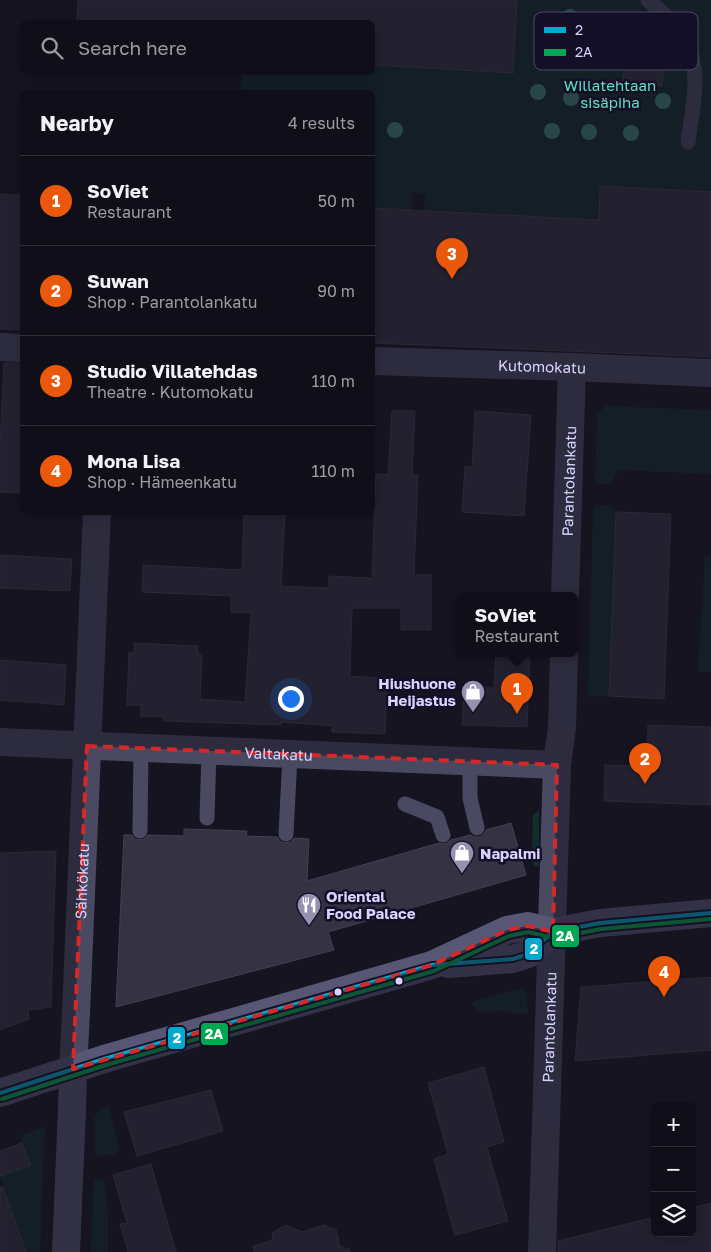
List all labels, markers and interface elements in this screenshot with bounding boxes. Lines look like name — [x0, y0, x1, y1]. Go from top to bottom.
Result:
legend — [534, 12, 698, 70]
search box — [20, 20, 375, 75]
text: 2 — [575, 21, 583, 38]
icon: search — [38, 34, 66, 62]
text: Search here — [78, 36, 187, 59]
text: 2A — [575, 43, 593, 60]
park label: Willatehtaan sisäpiha — [564, 76, 656, 111]
text: Nearby — [40, 110, 114, 136]
text: 4 results — [288, 113, 355, 133]
text: SoViet — [87, 179, 149, 202]
text: 1 — [52, 191, 60, 211]
text: 50 m — [318, 191, 355, 211]
text: Restaurant — [87, 202, 172, 222]
pin: 3 — [436, 238, 468, 279]
text: Suwan — [87, 269, 149, 292]
text: 2 — [51, 281, 61, 301]
text: 90 m — [317, 281, 355, 301]
text: Shop · Parantolankatu — [87, 292, 257, 312]
street label: Kutomokatu — [498, 356, 586, 377]
text: Studio Villatehdas — [87, 359, 258, 382]
text: 3 — [51, 371, 61, 391]
text: 110 m — [311, 371, 355, 391]
text: Theatre · Kutomokatu — [87, 382, 253, 402]
street label: Parantolankatu — [558, 425, 579, 537]
text: Mona Lisa — [87, 449, 180, 472]
text: 4 — [51, 461, 61, 481]
text: 110 m — [311, 461, 355, 481]
text: Shop · Hämeenkatu — [87, 472, 237, 492]
popup — [456, 592, 578, 657]
text: SoViet — [475, 603, 536, 626]
text: Restaurant — [475, 626, 559, 646]
pin: 1 — [501, 673, 533, 714]
place label: Hiushuone Heijastus — [378, 674, 456, 709]
shop icon: Hiushuone Heijastus — [460, 679, 486, 713]
your location — [278, 686, 304, 712]
street label: Valtakatu — [244, 743, 313, 764]
pin: 2 — [629, 743, 661, 784]
shop icon: Napalmi — [449, 840, 475, 874]
street label: Sähkökatu — [71, 843, 92, 920]
place label: Napalmi — [480, 844, 540, 862]
place label: Oriental Food Palace — [326, 887, 416, 922]
restaurant icon: Oriental Food Palace — [296, 892, 322, 926]
line badge: 2A — [551, 924, 580, 948]
text: 2A — [556, 927, 574, 944]
line badge: 2 — [524, 937, 543, 961]
text: 2 — [530, 940, 539, 957]
pin: 4 — [648, 956, 680, 997]
street label: Parantolankatu — [538, 971, 560, 1083]
unlabelled marker — [394, 976, 404, 986]
unlabelled marker — [333, 987, 343, 997]
line badge: 2A — [200, 1022, 229, 1046]
text: 2A — [205, 1025, 223, 1042]
line badge: 2 — [167, 1026, 186, 1050]
text: 2 — [173, 1029, 182, 1046]
map controls — [651, 1102, 696, 1237]
button: + — [651, 1102, 696, 1147]
button: − — [651, 1147, 696, 1192]
button: layers — [651, 1192, 696, 1237]

